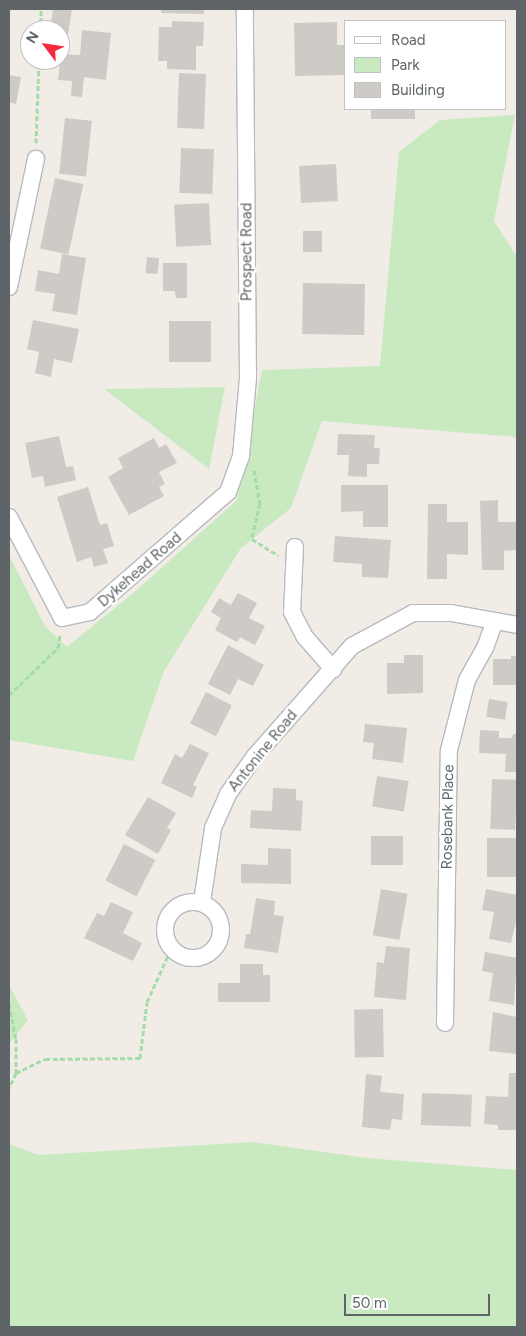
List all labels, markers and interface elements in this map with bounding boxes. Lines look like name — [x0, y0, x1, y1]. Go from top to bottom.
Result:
north arrow — [20, 20, 70, 70]
legend — [344, 20, 506, 110]
text: N — [22, 29, 43, 47]
text: Road — [391, 31, 426, 49]
text: Park — [391, 56, 420, 74]
text: Building — [391, 81, 445, 99]
street label: Prospect Road — [238, 203, 256, 301]
street label: Dykehead Road — [95, 529, 185, 611]
street label: Antonine Road — [225, 707, 301, 795]
street label: Rosebank Place — [438, 764, 458, 870]
scale bar — [346, 1284, 492, 1316]
text: 50 m — [352, 1294, 387, 1312]

